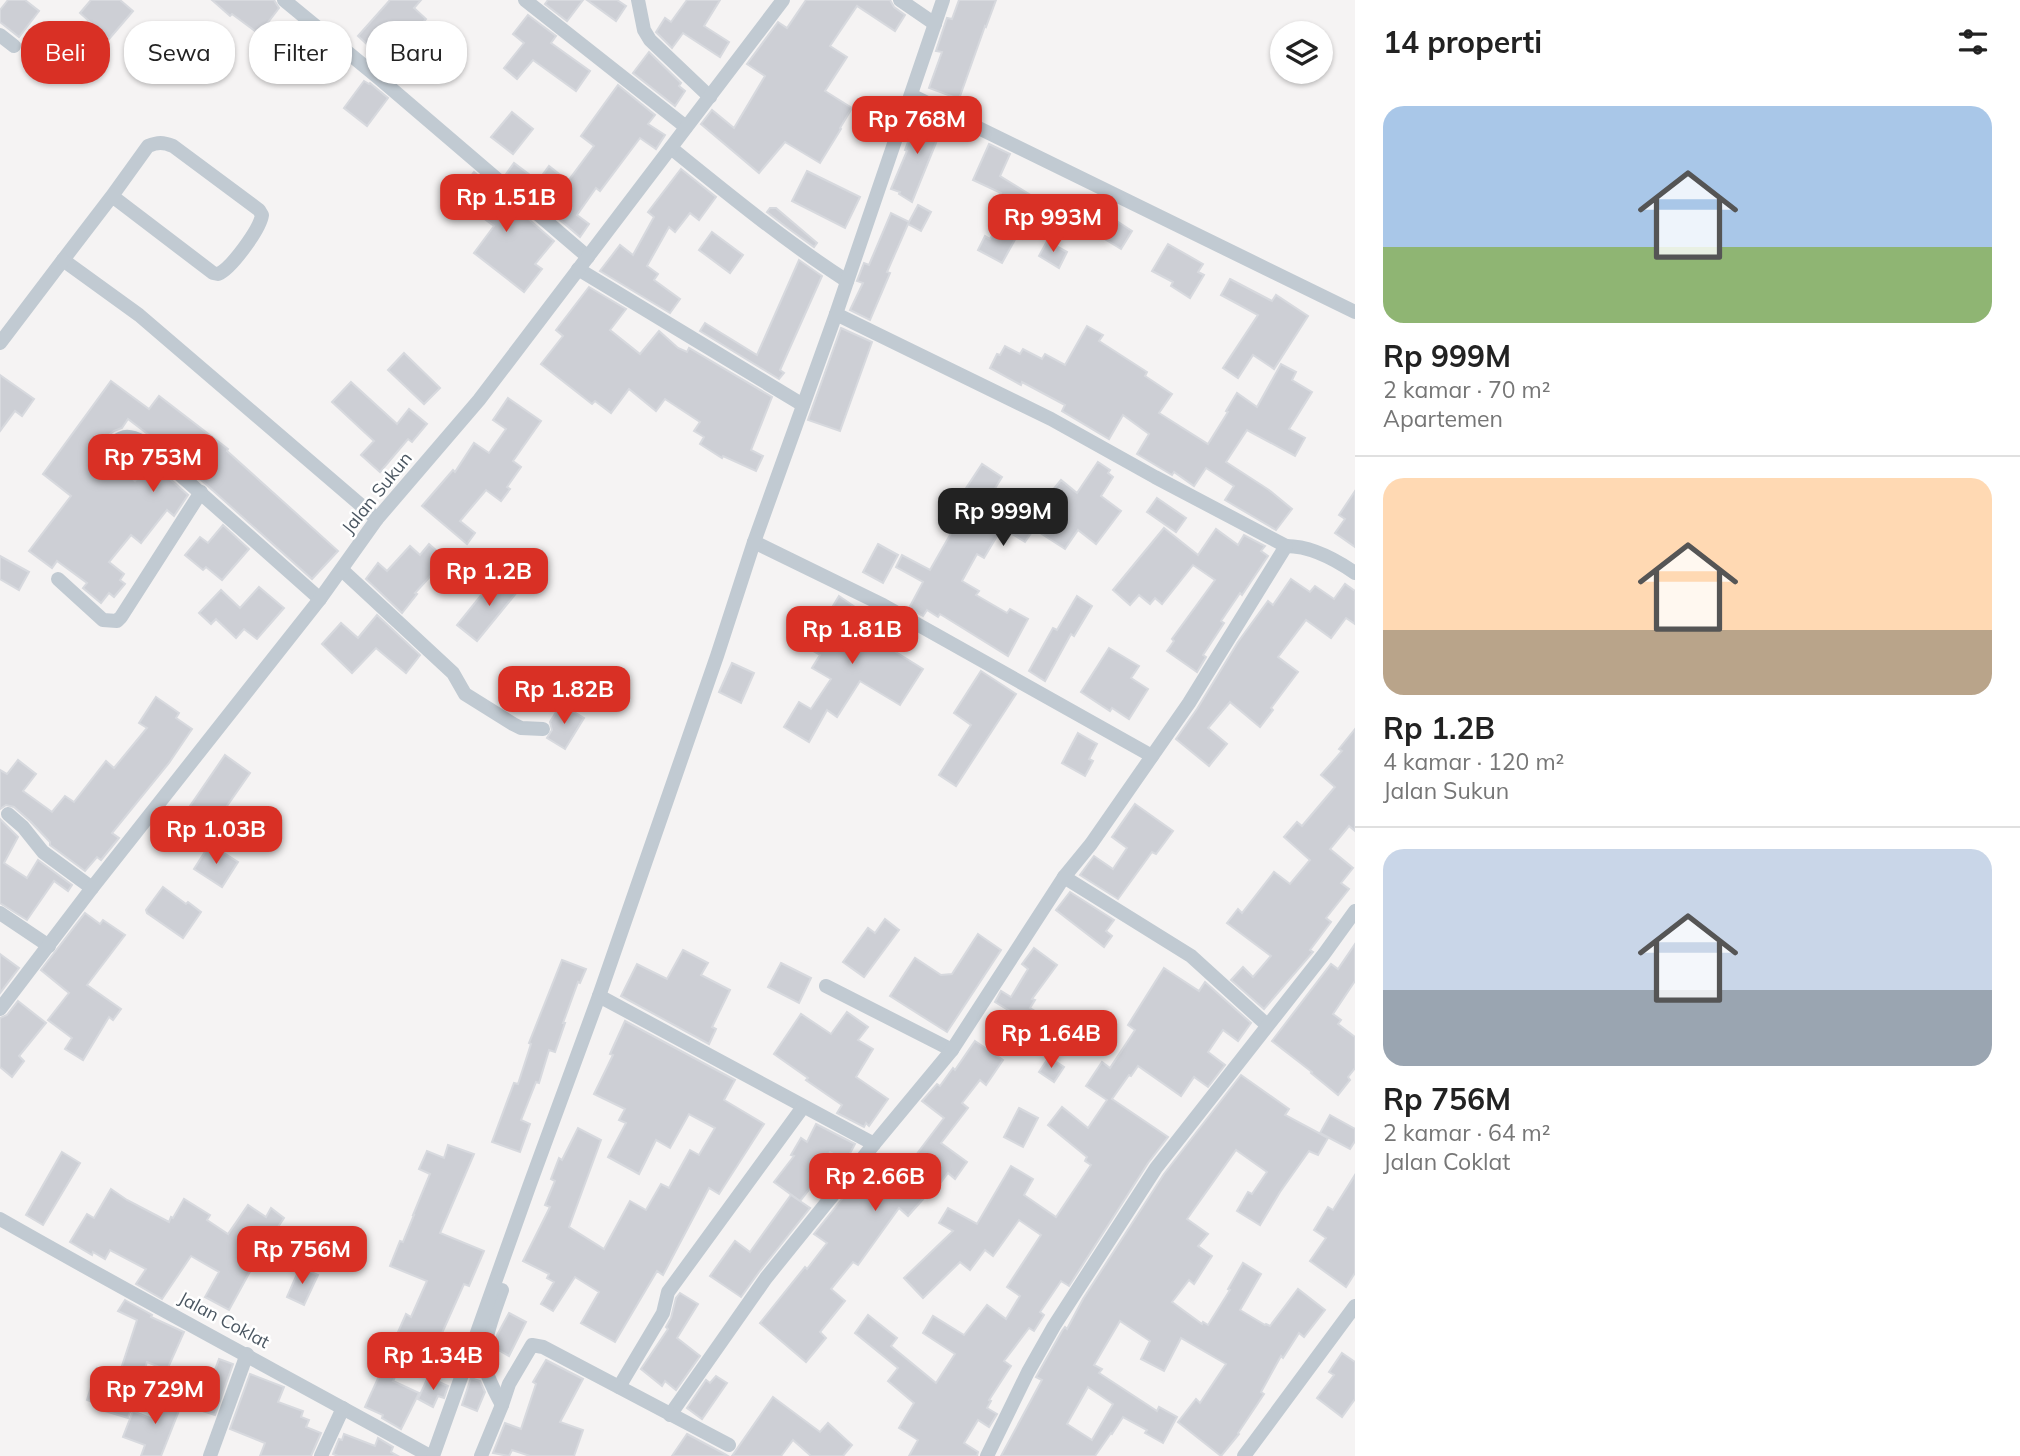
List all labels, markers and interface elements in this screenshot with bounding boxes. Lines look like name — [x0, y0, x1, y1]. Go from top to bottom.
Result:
chip: Beli — [21, 21, 110, 84]
chip: Sewa — [124, 21, 235, 84]
chip: Filter — [249, 21, 352, 84]
chip: Baru — [366, 21, 467, 84]
map controls — [1270, 21, 1333, 84]
button: layers — [1270, 21, 1333, 84]
text: 14 properti — [1383, 23, 1542, 61]
icon: filters — [1954, 23, 1992, 61]
pin: Rp 768M — [852, 96, 982, 156]
text: Rp 768M — [868, 104, 966, 133]
icon: home — [1625, 152, 1751, 278]
pin: Rp 1.51B — [434, 174, 578, 234]
text: Rp 1.51B — [456, 182, 556, 211]
pin: Rp 993M — [988, 194, 1118, 254]
text: Rp 993M — [1004, 202, 1102, 231]
text: Rp 999M — [1383, 337, 1511, 375]
text: 2 kamar · 70 m² — [1383, 375, 1551, 404]
text: Apartemen — [1383, 404, 1503, 433]
pin: Rp 753M — [88, 434, 218, 494]
text: Rp 753M — [104, 442, 202, 471]
street label: Jalan Sukun — [337, 447, 417, 538]
pin: Rp 999M — [938, 489, 1068, 548]
text: Rp 999M — [954, 496, 1052, 525]
icon: home — [1625, 524, 1751, 650]
pin: Rp 1.2B — [424, 548, 554, 608]
text: Rp 1.2B — [446, 556, 532, 585]
pin: Rp 1.81B — [780, 606, 924, 666]
text: Rp 1.81B — [802, 614, 902, 643]
pin: Rp 1.82B — [492, 666, 636, 726]
text: Rp 1.82B — [514, 674, 614, 703]
text: Rp 1.2B — [1383, 709, 1495, 747]
text: 4 kamar · 120 m² — [1383, 747, 1564, 776]
text: Jalan Sukun — [1383, 776, 1509, 805]
pin: Rp 1.03B — [144, 806, 288, 866]
text: Rp 1.03B — [166, 814, 266, 843]
icon: home — [1625, 895, 1751, 1021]
pin: Rp 1.64B — [979, 1010, 1123, 1070]
text: Rp 1.64B — [1001, 1018, 1101, 1047]
text: Rp 756M — [1383, 1080, 1511, 1118]
text: 2 kamar · 64 m² — [1383, 1118, 1551, 1147]
text: Jalan Coklat — [1383, 1147, 1510, 1176]
pin: Rp 2.66B — [803, 1154, 947, 1213]
text: Rp 2.66B — [825, 1161, 925, 1190]
pin: Rp 756M — [237, 1226, 367, 1286]
text: Rp 756M — [253, 1234, 351, 1263]
street label: Jalan Coklat — [175, 1286, 274, 1353]
pin: Rp 1.34B — [361, 1332, 505, 1392]
text: Rp 1.34B — [383, 1340, 483, 1369]
pin: Rp 729M — [90, 1366, 220, 1426]
text: Rp 729M — [106, 1374, 204, 1403]

